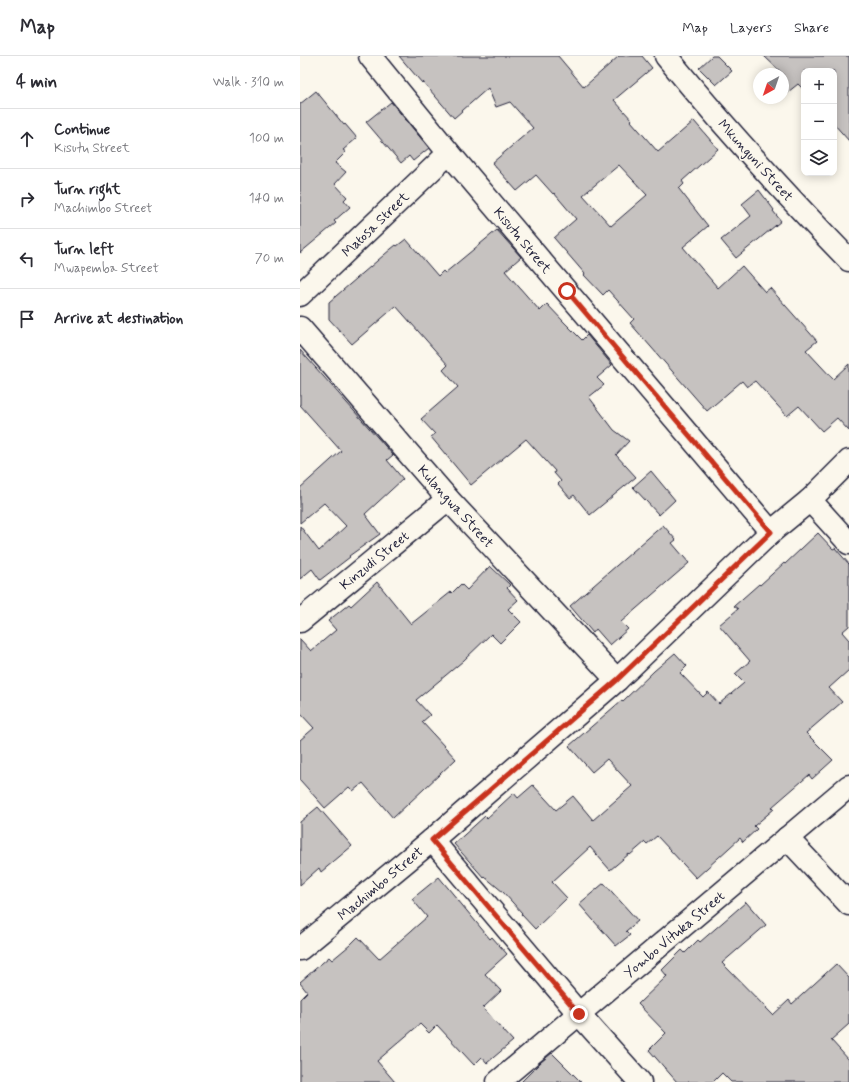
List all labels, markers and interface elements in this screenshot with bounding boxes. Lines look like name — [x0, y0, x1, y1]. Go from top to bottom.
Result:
text: Map — [20, 15, 55, 40]
text: Map — [682, 19, 708, 37]
text: Layers — [730, 19, 772, 37]
text: Share — [794, 19, 829, 37]
north arrow — [753, 68, 789, 104]
map controls — [801, 68, 837, 176]
button: + — [801, 68, 837, 104]
text: 4 min — [16, 71, 57, 93]
text: Walk · 310 m — [213, 74, 284, 91]
button: − — [801, 104, 837, 140]
street label: Mkunguni Street — [714, 116, 797, 206]
text: Continue — [54, 120, 110, 140]
icon: ahead — [16, 128, 38, 150]
text: 100 m — [249, 130, 284, 147]
text: Kisutu Street — [54, 140, 130, 157]
button: layers — [801, 140, 837, 176]
text: Turn right — [54, 180, 121, 200]
icon: right — [16, 188, 38, 210]
street label: Matosa Street — [338, 188, 414, 261]
text: 140 m — [249, 190, 284, 207]
text: Machimbo Street — [54, 200, 152, 217]
street label: Kisutu Street — [489, 204, 556, 278]
text: Turn left — [54, 240, 114, 260]
icon: left — [16, 248, 38, 270]
text: 70 m — [255, 250, 284, 267]
text: Mwapemba Street — [54, 260, 159, 277]
route start — [558, 282, 576, 300]
icon: arrive — [16, 308, 38, 330]
text: Arrive at destination — [54, 309, 183, 329]
street label: Kulangwa Street — [413, 461, 498, 552]
street label: Kinzudi Street — [336, 527, 413, 594]
street label: Machimbo Street — [334, 843, 427, 925]
street label: Yombo Vituka Street — [621, 887, 729, 982]
route end — [570, 1005, 588, 1023]

